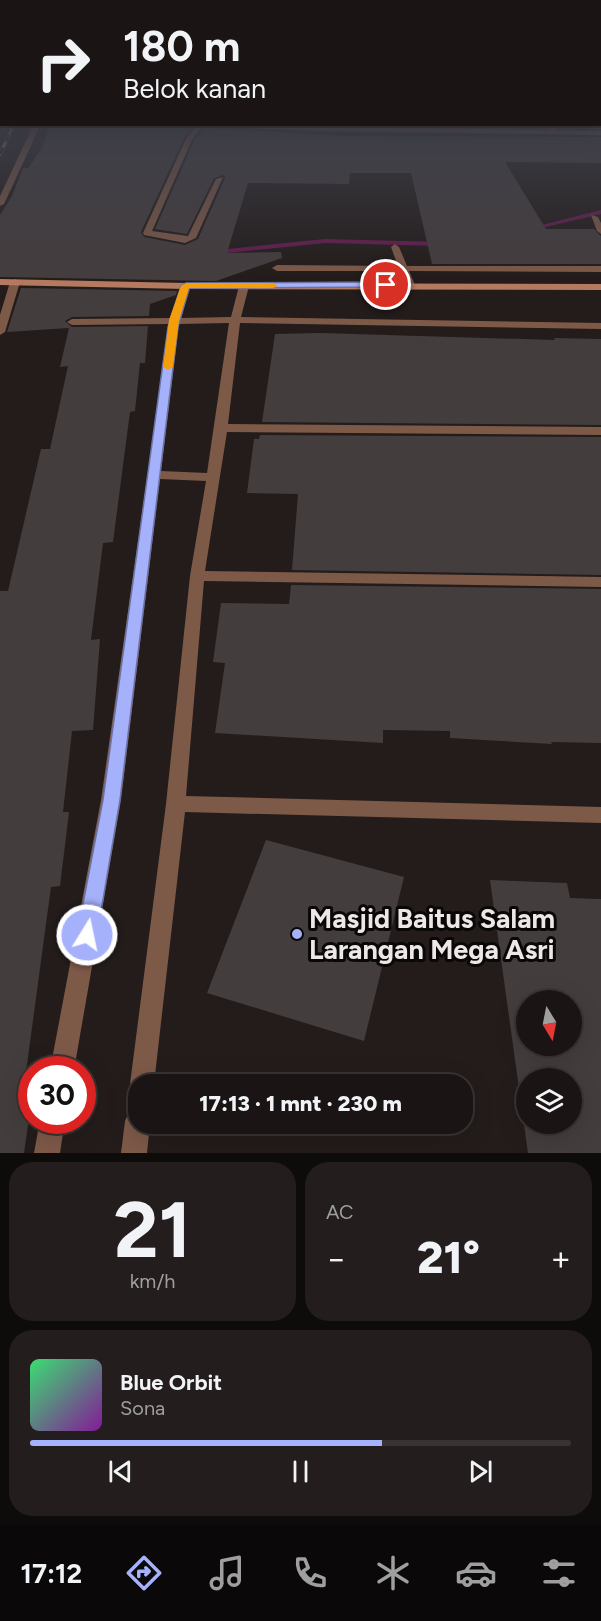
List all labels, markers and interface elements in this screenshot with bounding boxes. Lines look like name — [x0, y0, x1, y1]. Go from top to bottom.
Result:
text: 180 m — [123, 21, 240, 72]
icon: right — [24, 24, 102, 102]
text: Belok kanan — [123, 72, 266, 105]
pin — [360, 259, 411, 310]
icon: arrive — [369, 268, 402, 301]
place label: Masjid Baitus Salam Larangan Mega Asri — [309, 902, 555, 966]
position arrow — [55, 903, 119, 967]
marker: Masjid Baitus Salam Larangan Mega Asri — [290, 927, 304, 941]
north arrow — [516, 990, 582, 1056]
map controls — [516, 990, 582, 1134]
speed limit sign: 30 — [18, 1056, 96, 1134]
button: layers — [516, 1068, 582, 1134]
text: 17:13 · 1 mnt · 230 m — [199, 1090, 402, 1117]
text: 21 — [113, 1183, 192, 1277]
text: AC — [326, 1200, 354, 1224]
text: 21° — [417, 1230, 480, 1284]
text: − — [326, 1239, 347, 1278]
text: + — [550, 1239, 571, 1278]
text: km/h — [130, 1269, 175, 1293]
text: Blue Orbit — [120, 1369, 222, 1396]
text: Sona — [120, 1396, 165, 1420]
icon: previous — [104, 1455, 137, 1488]
icon: pause — [284, 1455, 317, 1488]
icon: next — [464, 1455, 497, 1488]
icon: directions — [123, 1552, 165, 1594]
icon: music — [206, 1552, 248, 1594]
icon: phone — [289, 1552, 331, 1594]
icon: climate — [372, 1552, 414, 1594]
icon: car — [455, 1552, 497, 1594]
icon: filters — [538, 1552, 580, 1594]
text: 17:12 — [21, 1557, 82, 1590]

